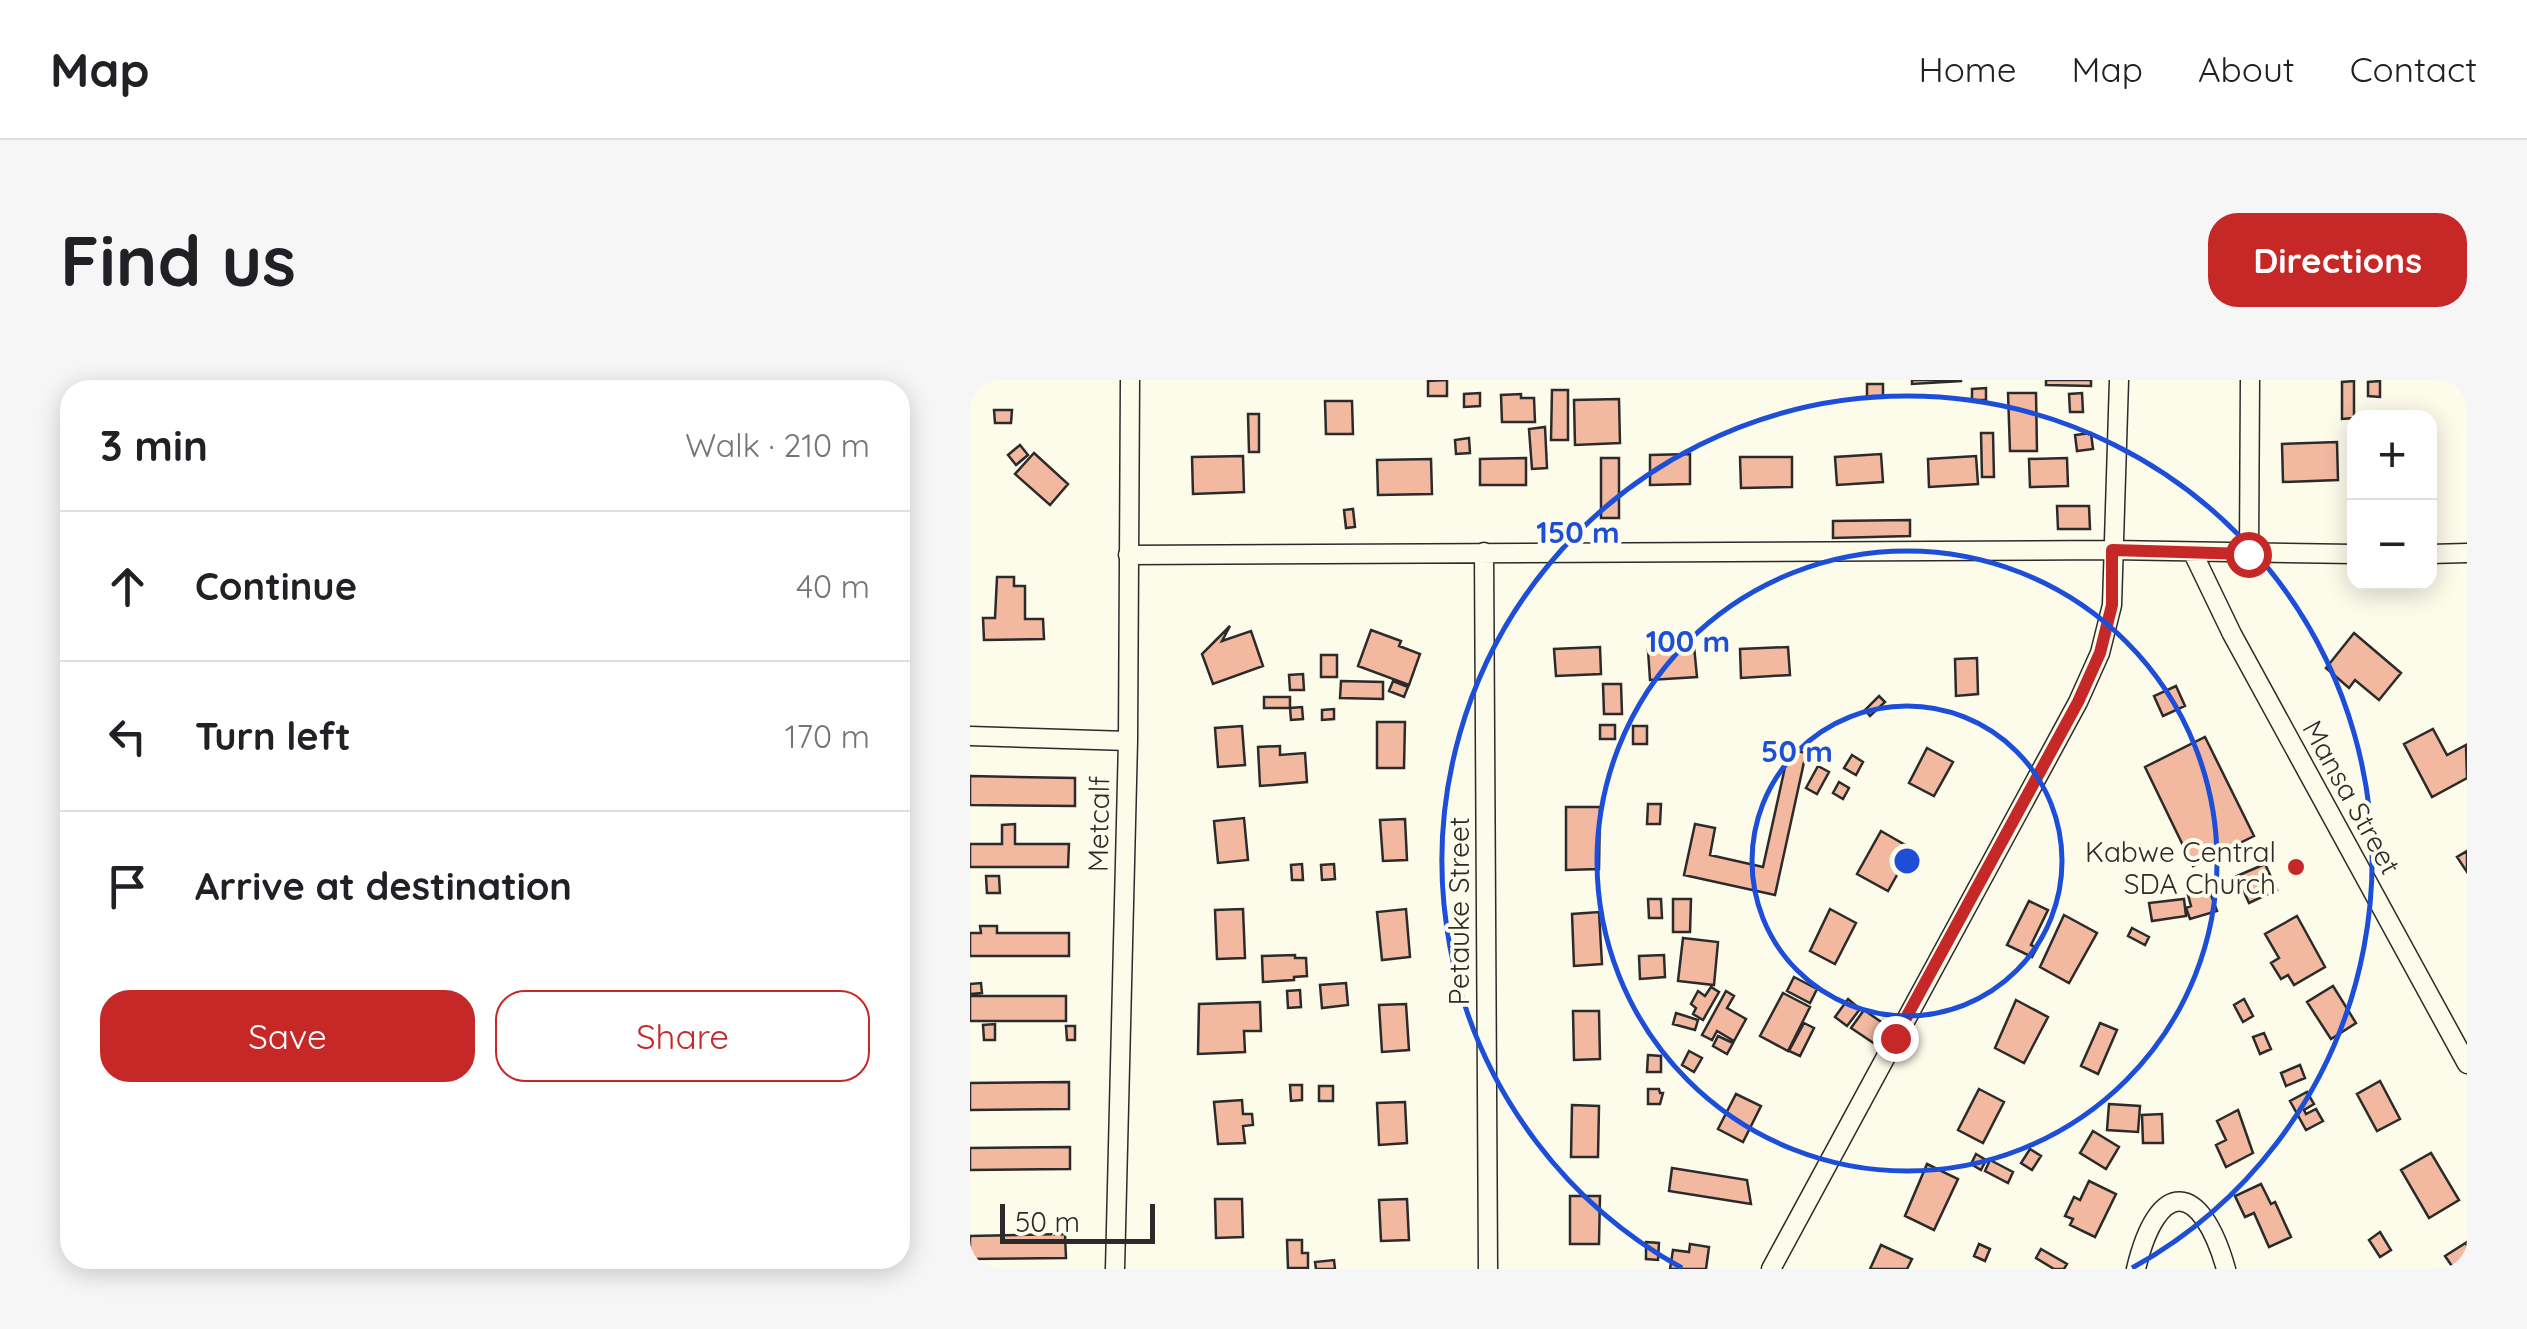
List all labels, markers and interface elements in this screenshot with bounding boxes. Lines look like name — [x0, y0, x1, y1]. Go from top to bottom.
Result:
text: Map — [50, 39, 150, 99]
text: Home — [1919, 47, 2017, 91]
text: Map — [2072, 47, 2143, 91]
text: About — [2198, 47, 2295, 91]
text: Contact — [2350, 47, 2477, 91]
button: Directions — [2208, 213, 2467, 307]
text: Find us — [60, 216, 296, 304]
map controls — [2347, 410, 2437, 590]
button: + — [2347, 410, 2437, 500]
text: 3 min — [100, 419, 208, 472]
text: Walk · 210 m — [685, 425, 870, 465]
button: − — [2347, 500, 2437, 590]
text: 150 m — [1536, 513, 1620, 551]
route start — [2226, 532, 2272, 578]
icon: ahead — [100, 559, 155, 614]
text: Continue — [195, 562, 357, 610]
text: 40 m — [796, 566, 870, 606]
text: 100 m — [1646, 622, 1730, 660]
icon: left — [100, 709, 155, 764]
text: Turn left — [195, 712, 351, 760]
street label: Mansa Street — [2295, 714, 2409, 880]
text: 170 m — [785, 716, 870, 756]
text: 50 m — [1761, 732, 1833, 770]
street label: Metcalf — [1080, 776, 1116, 872]
street label: Petauke Street — [1441, 817, 1476, 1005]
place label: Kabwe Central SDA Church — [2085, 834, 2276, 901]
centre of rings — [1889, 843, 1925, 879]
marker: Kabwe Central SDA Church — [2285, 856, 2307, 878]
icon: arrive — [100, 859, 155, 914]
text: Arrive at destination — [195, 862, 572, 910]
button: Save — [100, 990, 475, 1082]
button: Share — [495, 990, 870, 1082]
route end — [1873, 1016, 1919, 1062]
scale bar — [1000, 1199, 1155, 1244]
text: 50 m — [1015, 1204, 1080, 1239]

